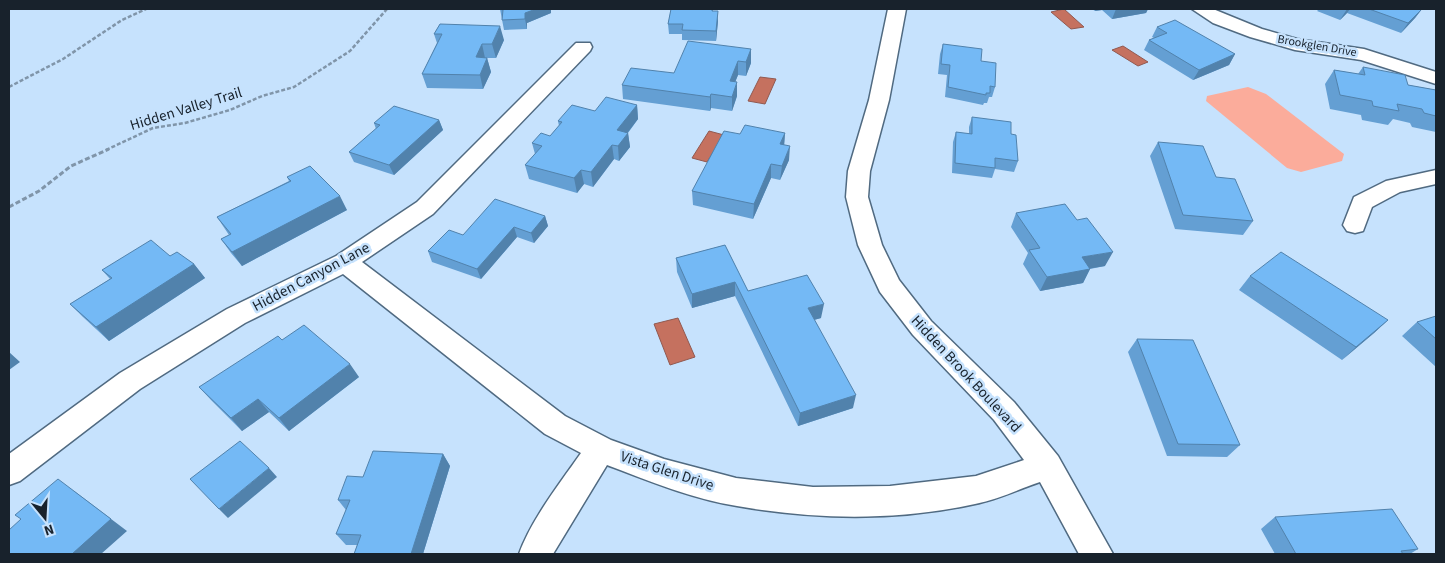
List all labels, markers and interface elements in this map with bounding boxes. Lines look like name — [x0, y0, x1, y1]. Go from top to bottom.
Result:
street label: Brookglen Drive — [1276, 31, 1358, 61]
street label: Hidden Valley Trail — [127, 82, 245, 136]
street label: Hidden Canyon Lane — [249, 237, 373, 317]
street label: Hidden Brook Boulevard — [906, 311, 1026, 437]
street label: Vista Glen Drive — [618, 446, 716, 496]
north arrow — [20, 493, 70, 543]
text: N — [41, 518, 56, 540]

